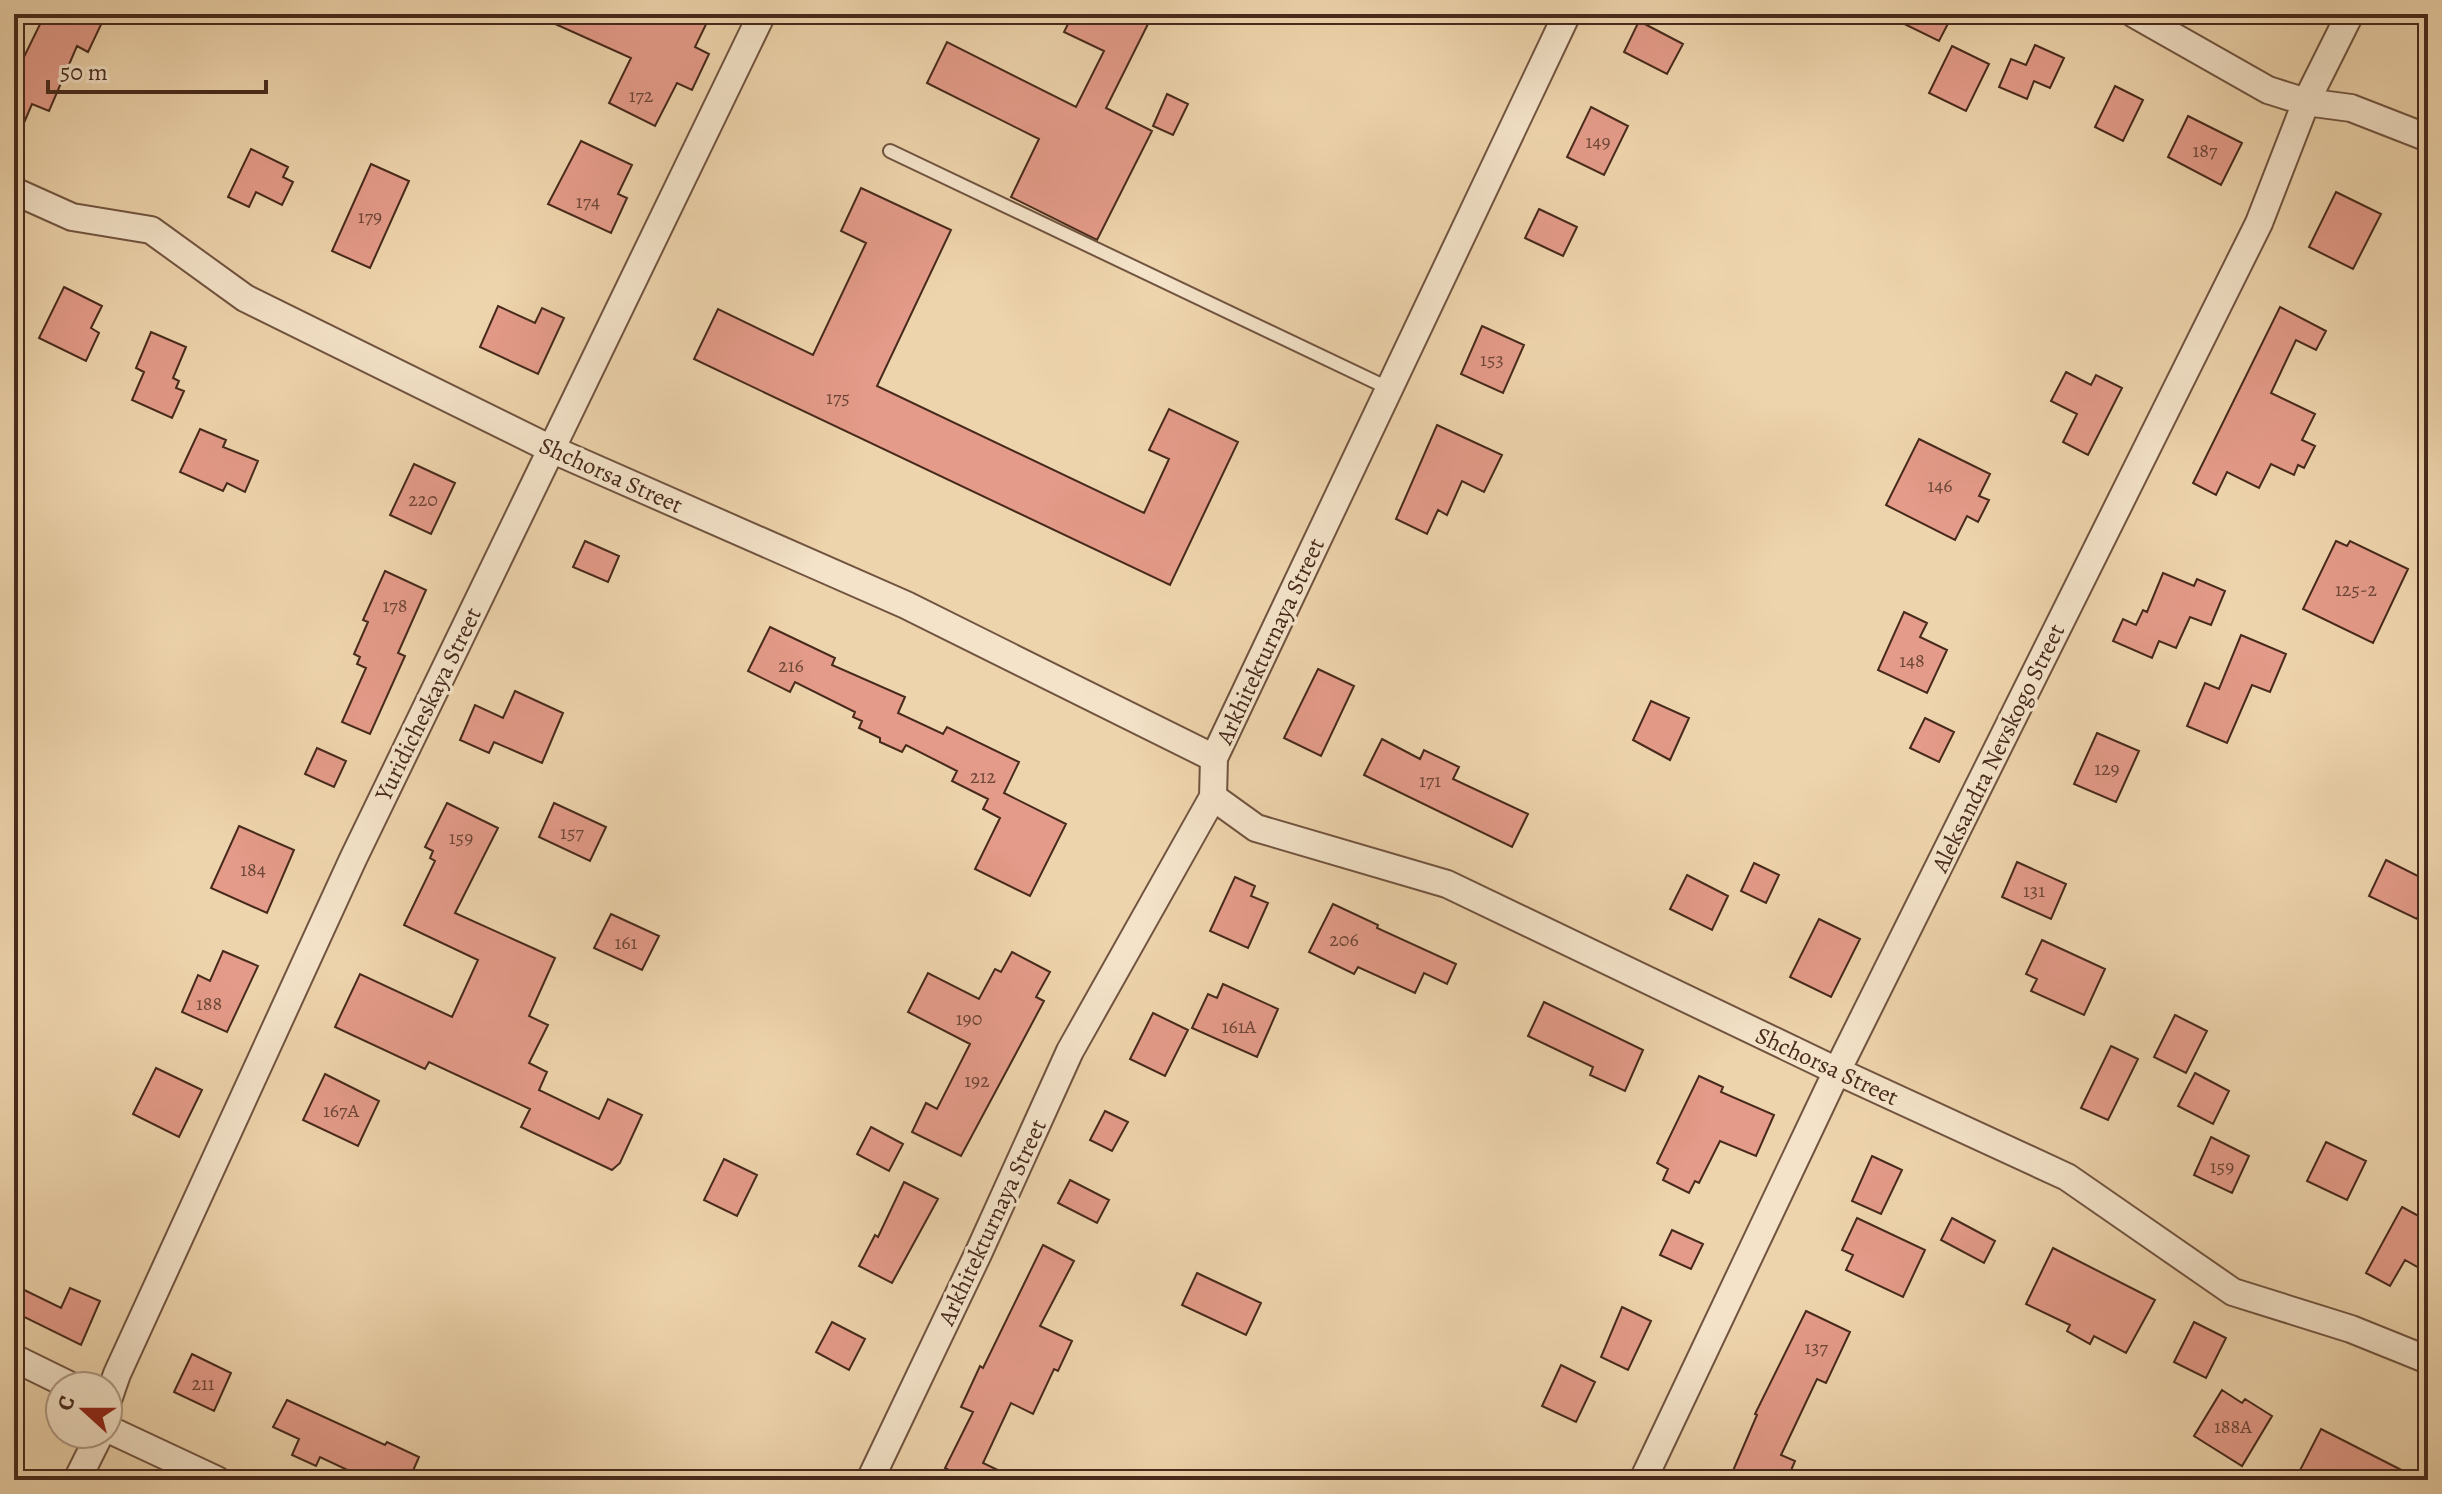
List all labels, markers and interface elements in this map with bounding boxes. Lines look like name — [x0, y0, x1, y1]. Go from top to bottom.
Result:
scale bar — [48, 44, 266, 94]
text: 50 m — [60, 56, 108, 88]
house number: 172 — [629, 82, 654, 109]
house number: 149 — [1586, 128, 1611, 155]
house number: 187 — [2193, 137, 2218, 164]
house number: 174 — [576, 188, 600, 215]
house number: 179 — [358, 203, 382, 230]
house number: 153 — [1480, 346, 1504, 373]
house number: 175 — [826, 384, 850, 411]
street label: Shchorsa Street — [534, 429, 688, 521]
house number: 146 — [1927, 472, 1953, 499]
house number: 220 — [408, 486, 438, 513]
street label: Arkhitekturnaya Street — [1208, 533, 1332, 750]
house number: 125-2 — [2335, 576, 2378, 603]
house number: 178 — [383, 592, 407, 619]
street label: Yuridicheskaya Street — [367, 602, 489, 807]
street label: Aleksandra Nevskogo Street — [1923, 618, 2072, 879]
house number: 148 — [1899, 647, 1925, 674]
house number: 216 — [778, 652, 804, 679]
house number: 129 — [2094, 755, 2120, 782]
house number: 212 — [970, 763, 996, 790]
house number: 171 — [1419, 767, 1441, 794]
house number: 157 — [560, 819, 585, 846]
house number: 159 — [449, 824, 473, 851]
house number: 184 — [240, 856, 266, 883]
house number: 131 — [2023, 877, 2045, 904]
house number: 206 — [1329, 926, 1359, 953]
house number: 161 — [615, 929, 638, 956]
house number: 188 — [196, 990, 222, 1017]
house number: 190 — [956, 1005, 982, 1032]
house number: 161А — [1222, 1013, 1257, 1040]
street label: Shchorsa Street — [1750, 1019, 1904, 1113]
house number: 192 — [964, 1067, 990, 1094]
house number: 167А — [323, 1097, 359, 1124]
street label: Arkhitekturnaya Street — [930, 1114, 1054, 1331]
house number: 159 — [2210, 1153, 2234, 1180]
house number: 137 — [1804, 1334, 1828, 1361]
north arrow — [44, 1370, 124, 1450]
house number: 211 — [191, 1370, 215, 1397]
text: С — [50, 1391, 83, 1415]
house number: 188А — [2214, 1413, 2252, 1440]

